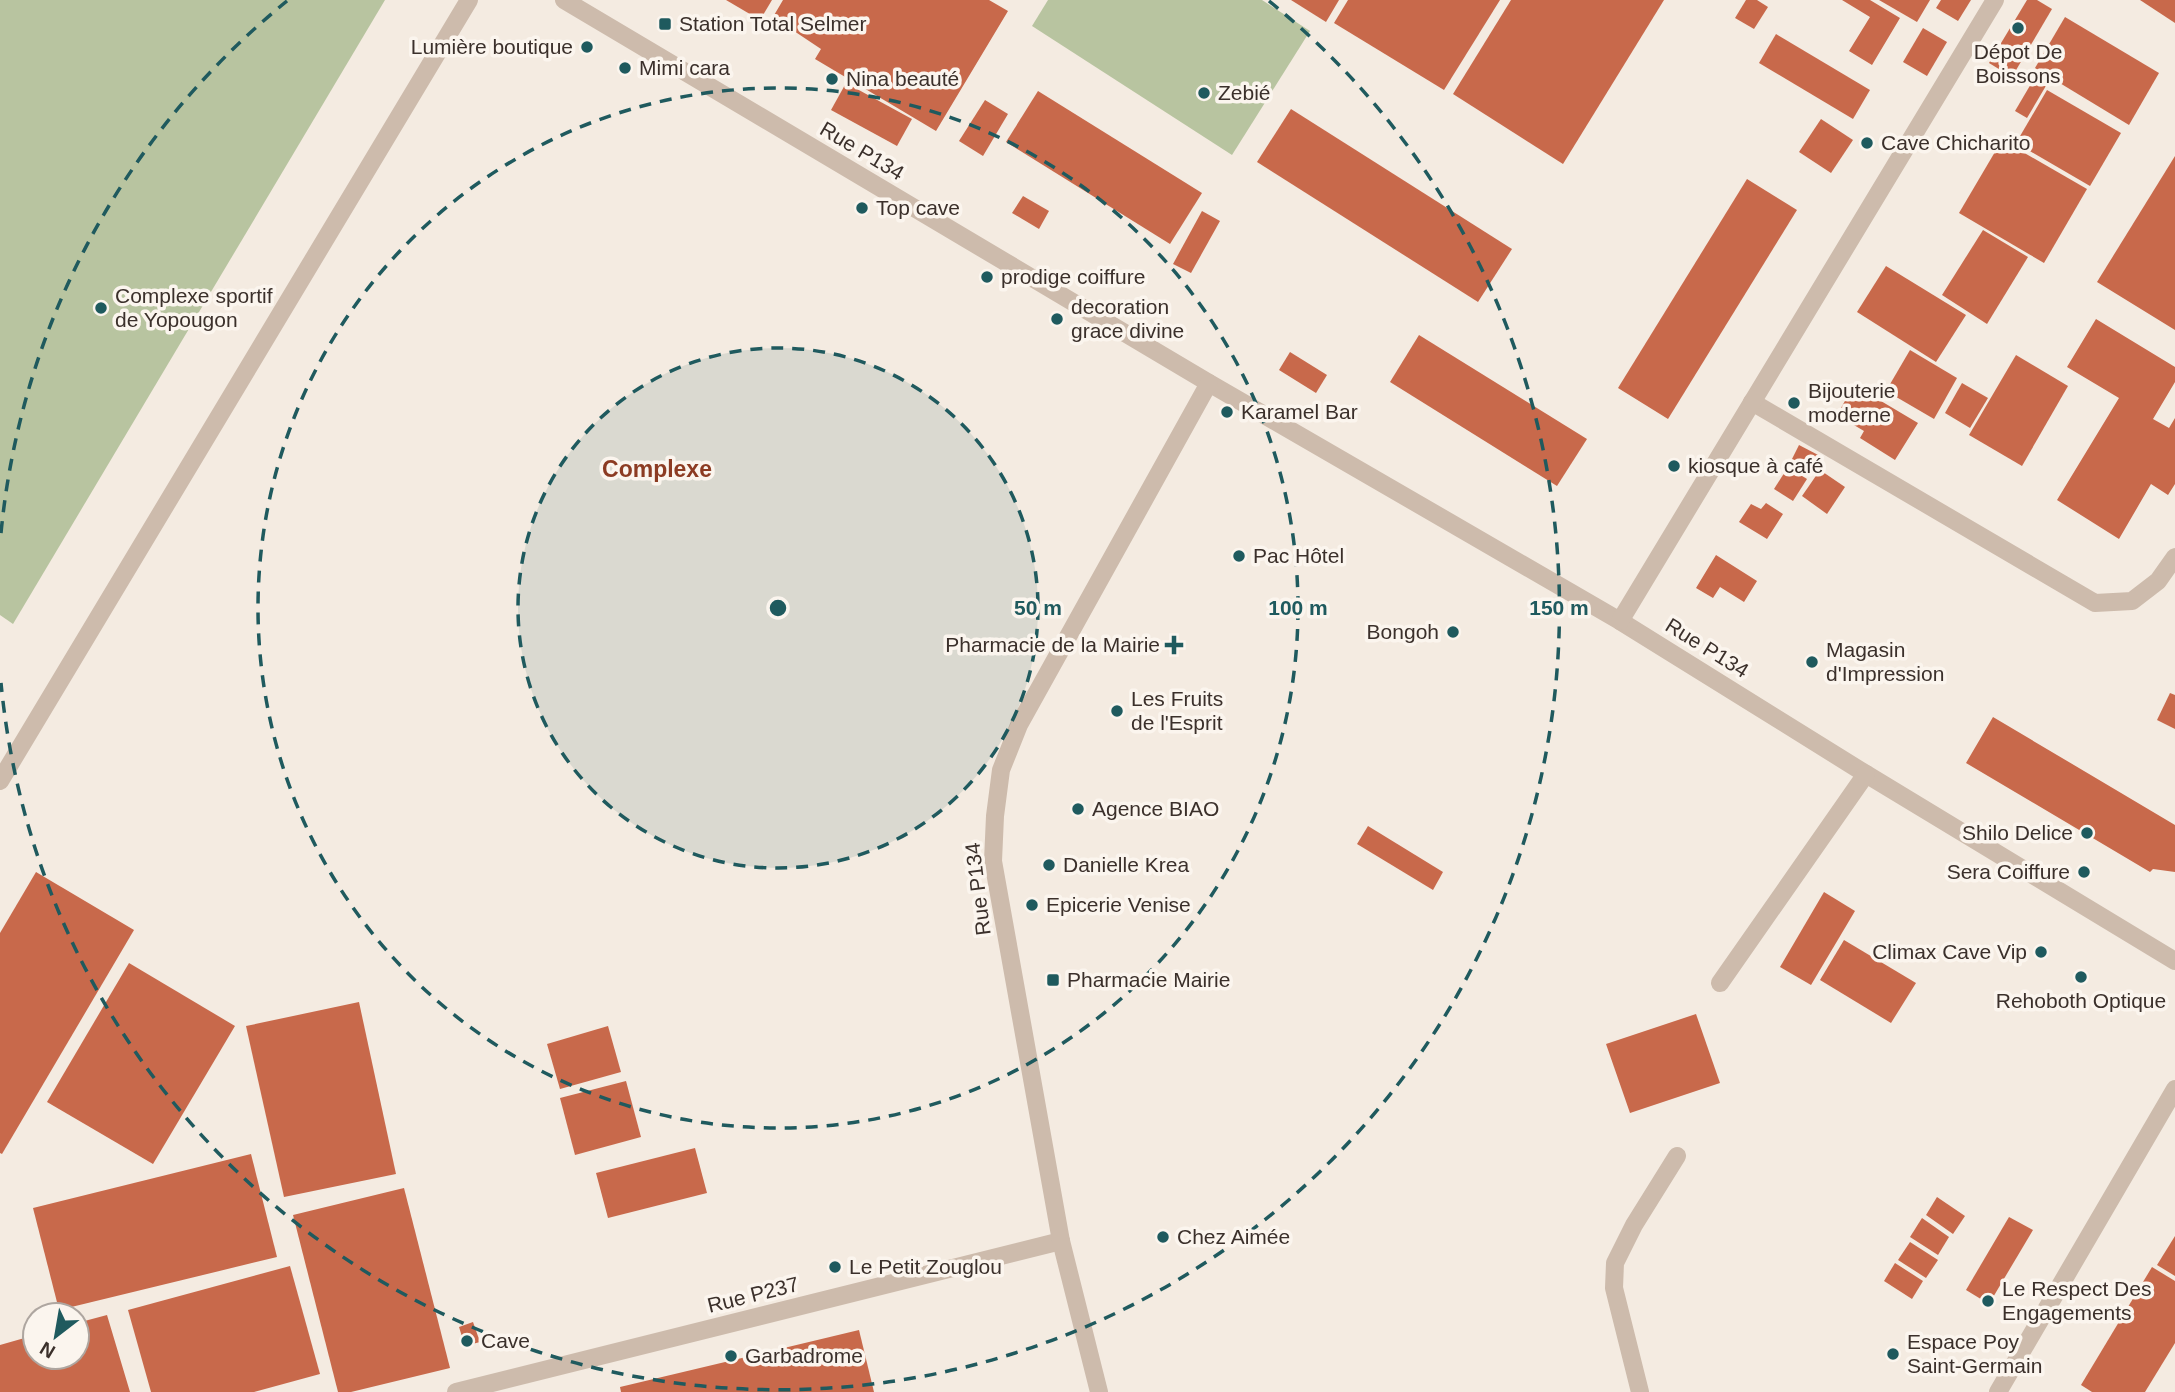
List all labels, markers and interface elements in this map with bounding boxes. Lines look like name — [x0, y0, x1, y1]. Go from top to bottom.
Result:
place label: Station Total Selmer — [679, 12, 867, 35]
marker: Station Total Selmer — [657, 16, 673, 32]
marker: Dépot De Boissons — [2010, 20, 2026, 36]
place label: Lumière boutique — [411, 35, 573, 58]
marker: Lumière boutique — [579, 39, 595, 55]
place label: Dépot De Boissons — [1974, 40, 2062, 87]
place label: Mimi cara — [639, 56, 730, 79]
marker: Mimi cara — [617, 60, 633, 76]
place label: Nina beauté — [846, 67, 959, 90]
marker: Nina beauté — [824, 71, 840, 87]
place label: Zebié — [1218, 81, 1271, 104]
marker: Zebié — [1196, 85, 1212, 101]
street label: Rue P134 — [816, 117, 908, 185]
place label: Cave Chicharito — [1881, 131, 2030, 154]
marker: Cave Chicharito — [1859, 135, 1875, 151]
place label: Top cave — [876, 196, 960, 219]
marker: Top cave — [854, 200, 870, 216]
place label: prodige coiffure — [1001, 265, 1145, 288]
marker: prodige coiffure — [979, 269, 995, 285]
place label: Complexe sportif de Yopougon — [115, 284, 273, 331]
place label: decoration grace divine — [1071, 295, 1184, 342]
marker: Complexe sportif de Yopougon — [93, 300, 109, 316]
marker: decoration grace divine — [1049, 311, 1065, 327]
place label: Bijouterie moderne — [1808, 379, 1896, 426]
marker: Bijouterie moderne — [1786, 395, 1802, 411]
place label: Karamel Bar — [1241, 400, 1358, 423]
marker: Karamel Bar — [1219, 404, 1235, 420]
place label: kiosque à café — [1688, 454, 1823, 477]
district label: Complexe — [602, 456, 712, 482]
marker: kiosque à café — [1666, 458, 1682, 474]
place label: Pac Hôtel — [1253, 544, 1344, 567]
marker: Pac Hôtel — [1231, 548, 1247, 564]
centre of rings — [766, 596, 790, 620]
text: 50 m — [1014, 596, 1062, 619]
text: 100 m — [1268, 596, 1328, 619]
text: 150 m — [1529, 596, 1589, 619]
street label: Rue P134 — [1662, 613, 1753, 682]
place label: Bongoh — [1367, 620, 1439, 643]
marker: Bongoh — [1445, 624, 1461, 640]
place label: Pharmacie de la Mairie — [945, 633, 1160, 656]
marker: Pharmacie de la Mairie — [1166, 637, 1182, 653]
place label: Magasin d'Impression — [1826, 638, 1944, 685]
marker: Magasin d'Impression — [1804, 654, 1820, 670]
place label: Les Fruits de l'Esprit — [1131, 687, 1223, 734]
marker: Les Fruits de l'Esprit — [1109, 703, 1125, 719]
place label: Agence BIAO — [1092, 797, 1219, 820]
marker: Agence BIAO — [1070, 801, 1086, 817]
place label: Shilo Delice — [1962, 821, 2073, 844]
marker: Shilo Delice — [2079, 825, 2095, 841]
street label: Rue P134 — [960, 841, 995, 937]
place label: Danielle Krea — [1063, 853, 1189, 876]
marker: Danielle Krea — [1041, 857, 1057, 873]
place label: Sera Coiffure — [1947, 860, 2070, 883]
marker: Sera Coiffure — [2076, 864, 2092, 880]
place label: Epicerie Venise — [1046, 893, 1191, 916]
marker: Epicerie Venise — [1024, 897, 1040, 913]
place label: Climax Cave Vip — [1872, 940, 2027, 963]
marker: Climax Cave Vip — [2033, 944, 2049, 960]
place label: Pharmacie Mairie — [1067, 968, 1230, 991]
marker: Rehoboth Optique — [2073, 969, 2089, 985]
marker: Pharmacie Mairie — [1045, 972, 1061, 988]
place label: Rehoboth Optique — [1996, 989, 2166, 1012]
place label: Chez Aimée — [1177, 1225, 1290, 1248]
marker: Chez Aimée — [1155, 1229, 1171, 1245]
place label: Le Petit Zouglou — [849, 1255, 1002, 1278]
marker: Le Petit Zouglou — [827, 1259, 843, 1275]
street label: Rue P237 — [705, 1272, 801, 1317]
place label: Le Respect Des Engagements — [2002, 1277, 2151, 1324]
marker: Le Respect Des Engagements — [1980, 1293, 1996, 1309]
north arrow — [21, 1301, 91, 1371]
place label: Cave — [481, 1329, 530, 1352]
place label: Espace Poy Saint-Germain — [1907, 1330, 2042, 1377]
marker: Cave — [459, 1333, 475, 1349]
text: N — [36, 1338, 59, 1363]
place label: Garbadrome — [745, 1344, 863, 1367]
marker: Espace Poy Saint-Germain — [1885, 1346, 1901, 1362]
marker: Garbadrome — [723, 1348, 739, 1364]

